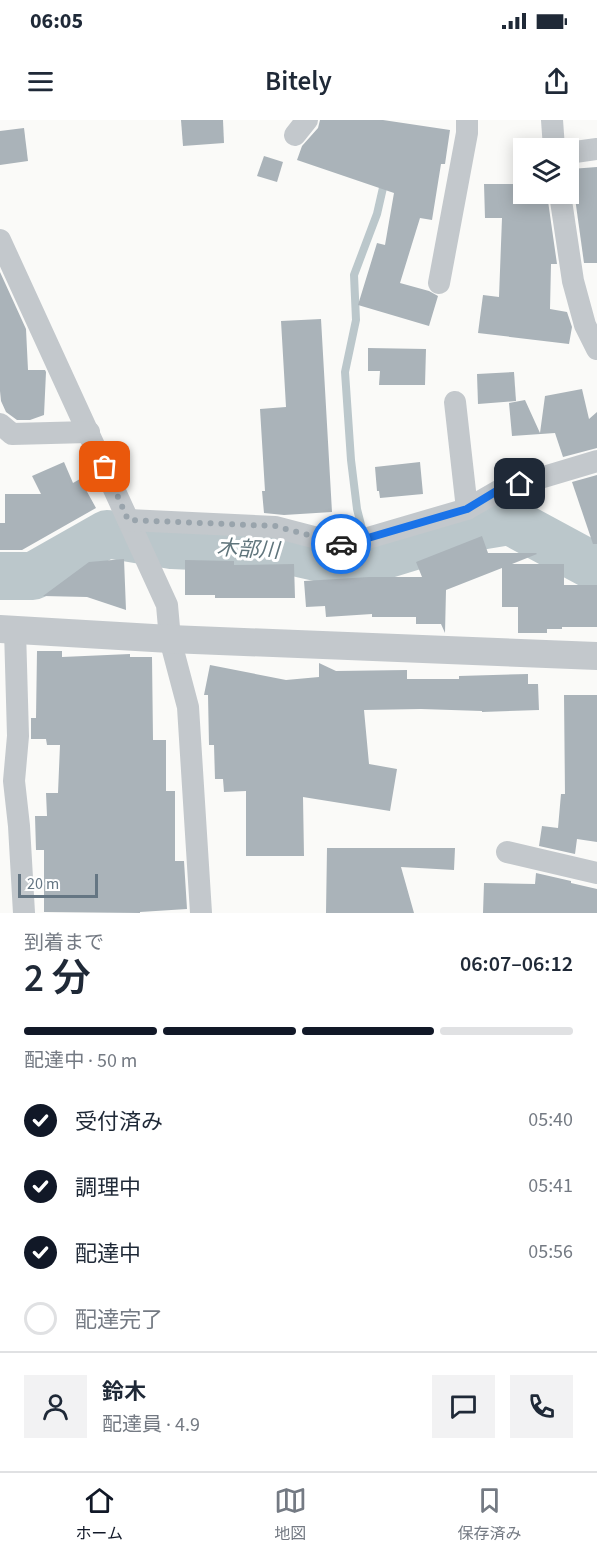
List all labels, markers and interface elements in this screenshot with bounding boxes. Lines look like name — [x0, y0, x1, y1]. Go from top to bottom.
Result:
text: 06:05 — [30, 5, 83, 37]
text: Bitely — [265, 62, 332, 101]
icon: menu — [24, 65, 57, 98]
icon: share — [540, 65, 573, 98]
map controls — [513, 138, 579, 204]
button: layers — [513, 138, 579, 204]
pin — [79, 441, 130, 492]
icon: bag — [88, 450, 121, 483]
pin — [494, 458, 545, 509]
icon: home — [503, 467, 536, 500]
courier — [311, 514, 371, 574]
icon: car — [325, 528, 358, 561]
water label: 木部川 — [216, 532, 282, 566]
scale bar — [18, 871, 98, 899]
text: 20 m — [27, 873, 59, 895]
text: 到着まで — [24, 929, 104, 957]
text: 06:07–06:12 — [460, 948, 573, 980]
text: 2 分 — [24, 951, 91, 1007]
text: 配達中 · 50 m — [24, 1047, 137, 1075]
icon: check — [24, 1104, 57, 1137]
text: 受付済み — [75, 1106, 163, 1138]
text: 05:40 — [528, 1106, 573, 1134]
icon: check — [24, 1170, 57, 1203]
text: 調理中 — [75, 1172, 141, 1204]
text: 05:41 — [528, 1172, 573, 1200]
icon: check — [24, 1236, 57, 1269]
text: 配達中 — [75, 1238, 141, 1270]
text: 05:56 — [528, 1238, 573, 1266]
text: 配達完了 — [75, 1304, 163, 1336]
button: person — [24, 1375, 87, 1438]
button: chat — [432, 1375, 495, 1438]
button: phone — [510, 1375, 573, 1438]
text: 鈴木 — [102, 1376, 146, 1408]
text: 配達員 · 4.9 — [102, 1411, 200, 1439]
tab: ホーム — [75, 1484, 123, 1545]
tab: 地図 — [274, 1484, 307, 1545]
tab: 保存済み — [458, 1484, 522, 1545]

